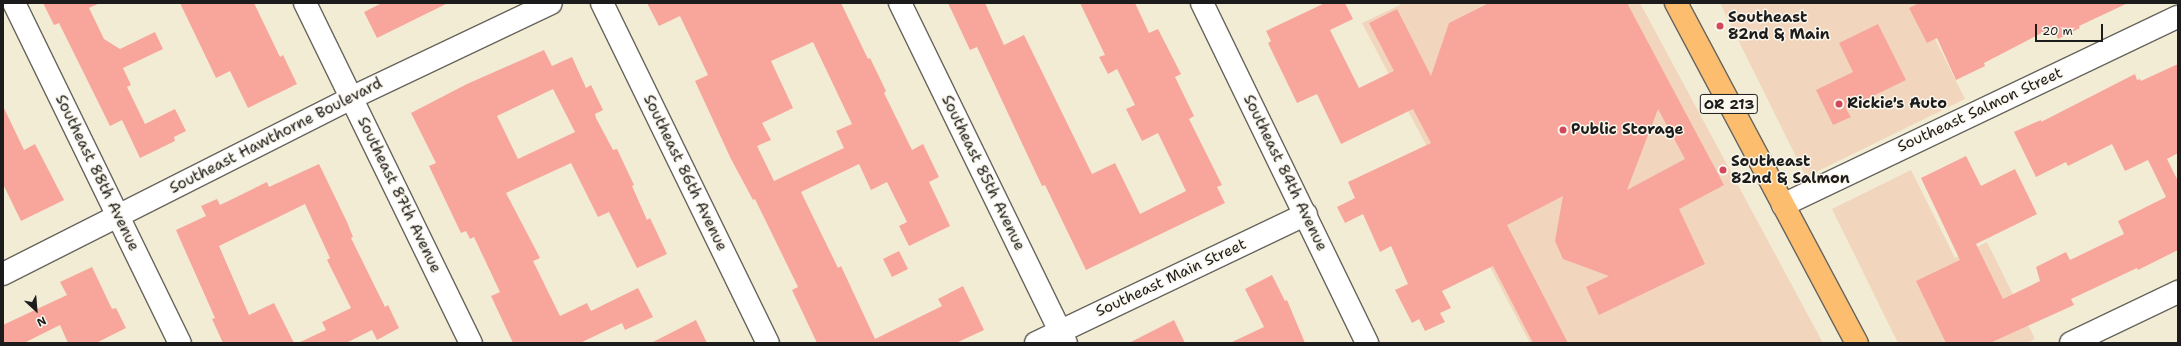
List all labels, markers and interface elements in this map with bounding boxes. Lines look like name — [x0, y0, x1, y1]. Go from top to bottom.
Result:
place label: Southeast 82nd & Main — [1728, 8, 1830, 43]
scale bar — [2037, 16, 2105, 42]
marker: Southeast 82nd & Main — [1715, 21, 1725, 31]
text: 20 m — [2042, 23, 2073, 39]
street label: Southeast Salmon Street — [1895, 64, 2065, 156]
street label: Southeast Hawthorne Boulevard — [167, 74, 385, 198]
street label: Southeast 88th Avenue — [51, 92, 143, 254]
street label: Southeast 86th Avenue — [639, 92, 731, 254]
street label: Southeast 85th Avenue — [937, 92, 1029, 254]
street label: Southeast 84th Avenue — [1239, 92, 1331, 254]
road number: OR 213 — [1699, 92, 1759, 116]
place label: Rickie's Auto — [1847, 95, 1947, 113]
marker: Rickie's Auto — [1834, 99, 1844, 109]
street label: Southeast 87th Avenue — [353, 114, 445, 276]
place label: Public Storage — [1571, 121, 1684, 139]
marker: Public Storage — [1558, 125, 1568, 135]
place label: Southeast 82nd & Salmon — [1731, 152, 1850, 187]
marker: Southeast 82nd & Salmon — [1718, 165, 1728, 175]
street label: Southeast Main Street — [1093, 235, 1249, 321]
north arrow — [16, 290, 56, 330]
text: N — [34, 313, 49, 330]

